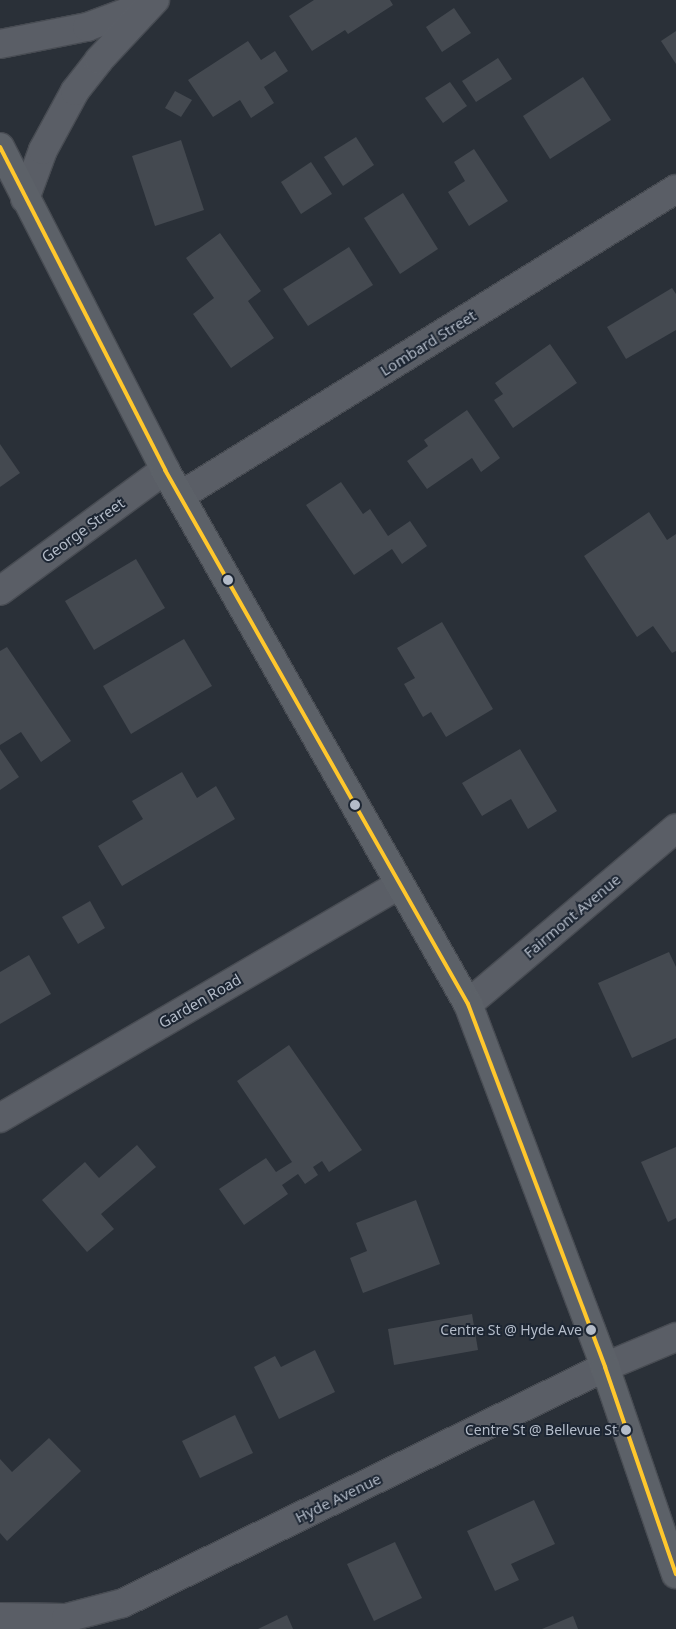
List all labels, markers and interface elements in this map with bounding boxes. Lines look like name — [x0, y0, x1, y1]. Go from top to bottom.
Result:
street label: Lombard Street — [377, 306, 479, 380]
street label: George Street — [38, 494, 128, 566]
unlabelled marker — [223, 575, 233, 585]
unlabelled marker — [350, 800, 360, 810]
street label: Fairmont Avenue — [520, 870, 624, 962]
street label: Garden Road — [156, 970, 244, 1032]
place label: Centre St @ Hyde Ave — [440, 1322, 582, 1338]
marker: Centre St @ Hyde Ave — [586, 1325, 596, 1335]
place label: Centre St @ Bellevue St — [465, 1422, 617, 1438]
marker: Centre St @ Bellevue St — [621, 1425, 631, 1435]
street label: Hyde Avenue — [292, 1470, 384, 1526]

